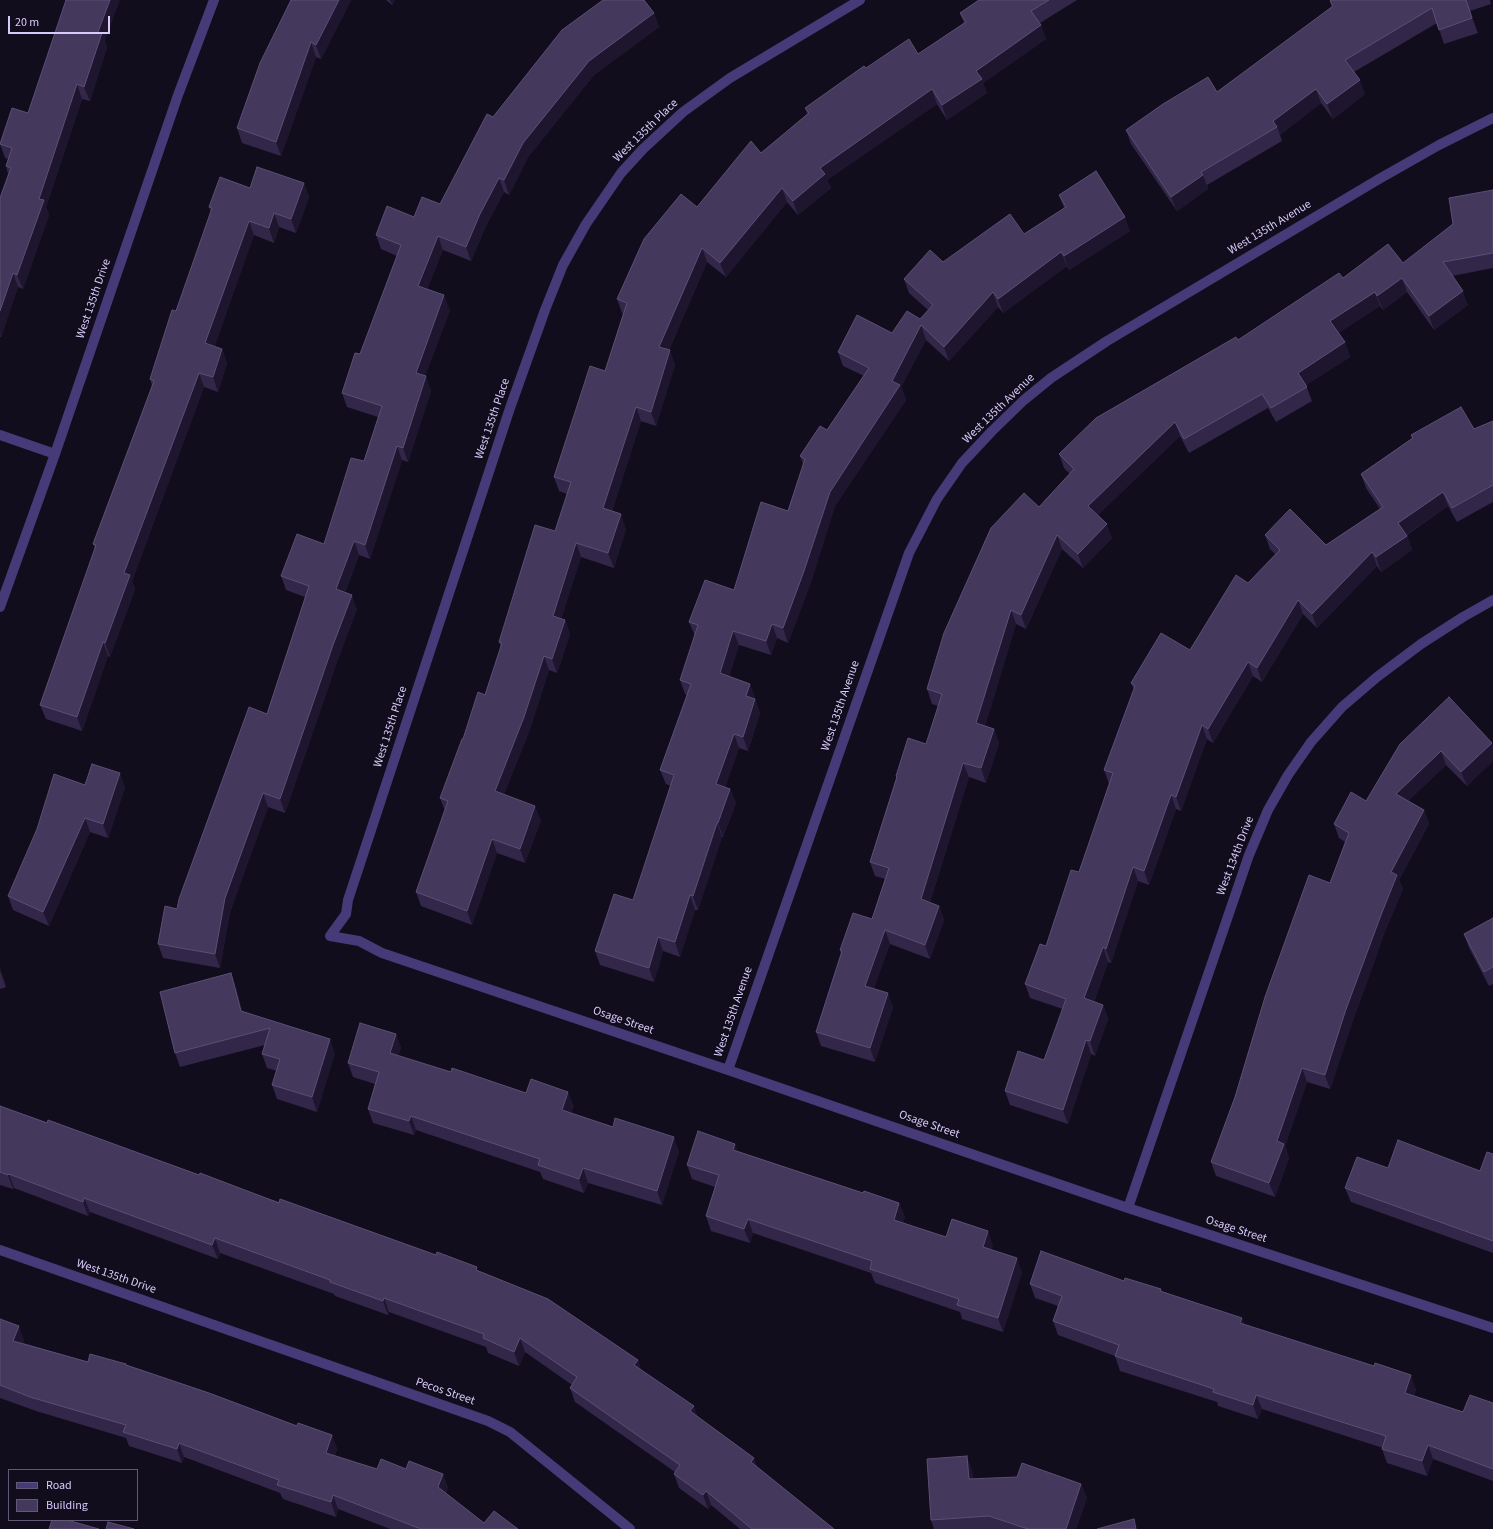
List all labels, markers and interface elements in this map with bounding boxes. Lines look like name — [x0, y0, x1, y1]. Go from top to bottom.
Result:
scale bar — [10, 8, 112, 34]
text: 20 m — [15, 14, 39, 31]
street label: West 135th Place — [611, 96, 681, 166]
street label: West 135th Avenue — [1226, 197, 1314, 259]
street label: West 135th Drive — [74, 257, 114, 341]
street label: West 135th Avenue — [960, 371, 1038, 447]
street label: West 135th Place — [472, 377, 514, 461]
street label: West 135th Avenue — [819, 659, 863, 753]
street label: West 135th Place — [371, 685, 411, 769]
street label: West 134th Drive — [1214, 814, 1258, 898]
street label: West 135th Avenue — [712, 965, 756, 1059]
street label: Osage Street — [591, 1004, 655, 1038]
street label: Osage Street — [897, 1108, 961, 1142]
street label: Osage Street — [1204, 1213, 1268, 1247]
street label: West 135th Drive — [74, 1257, 158, 1297]
street label: Pecos Street — [414, 1375, 476, 1409]
legend — [8, 1469, 138, 1521]
text: Road — [46, 1477, 72, 1494]
text: Building — [46, 1497, 88, 1514]

